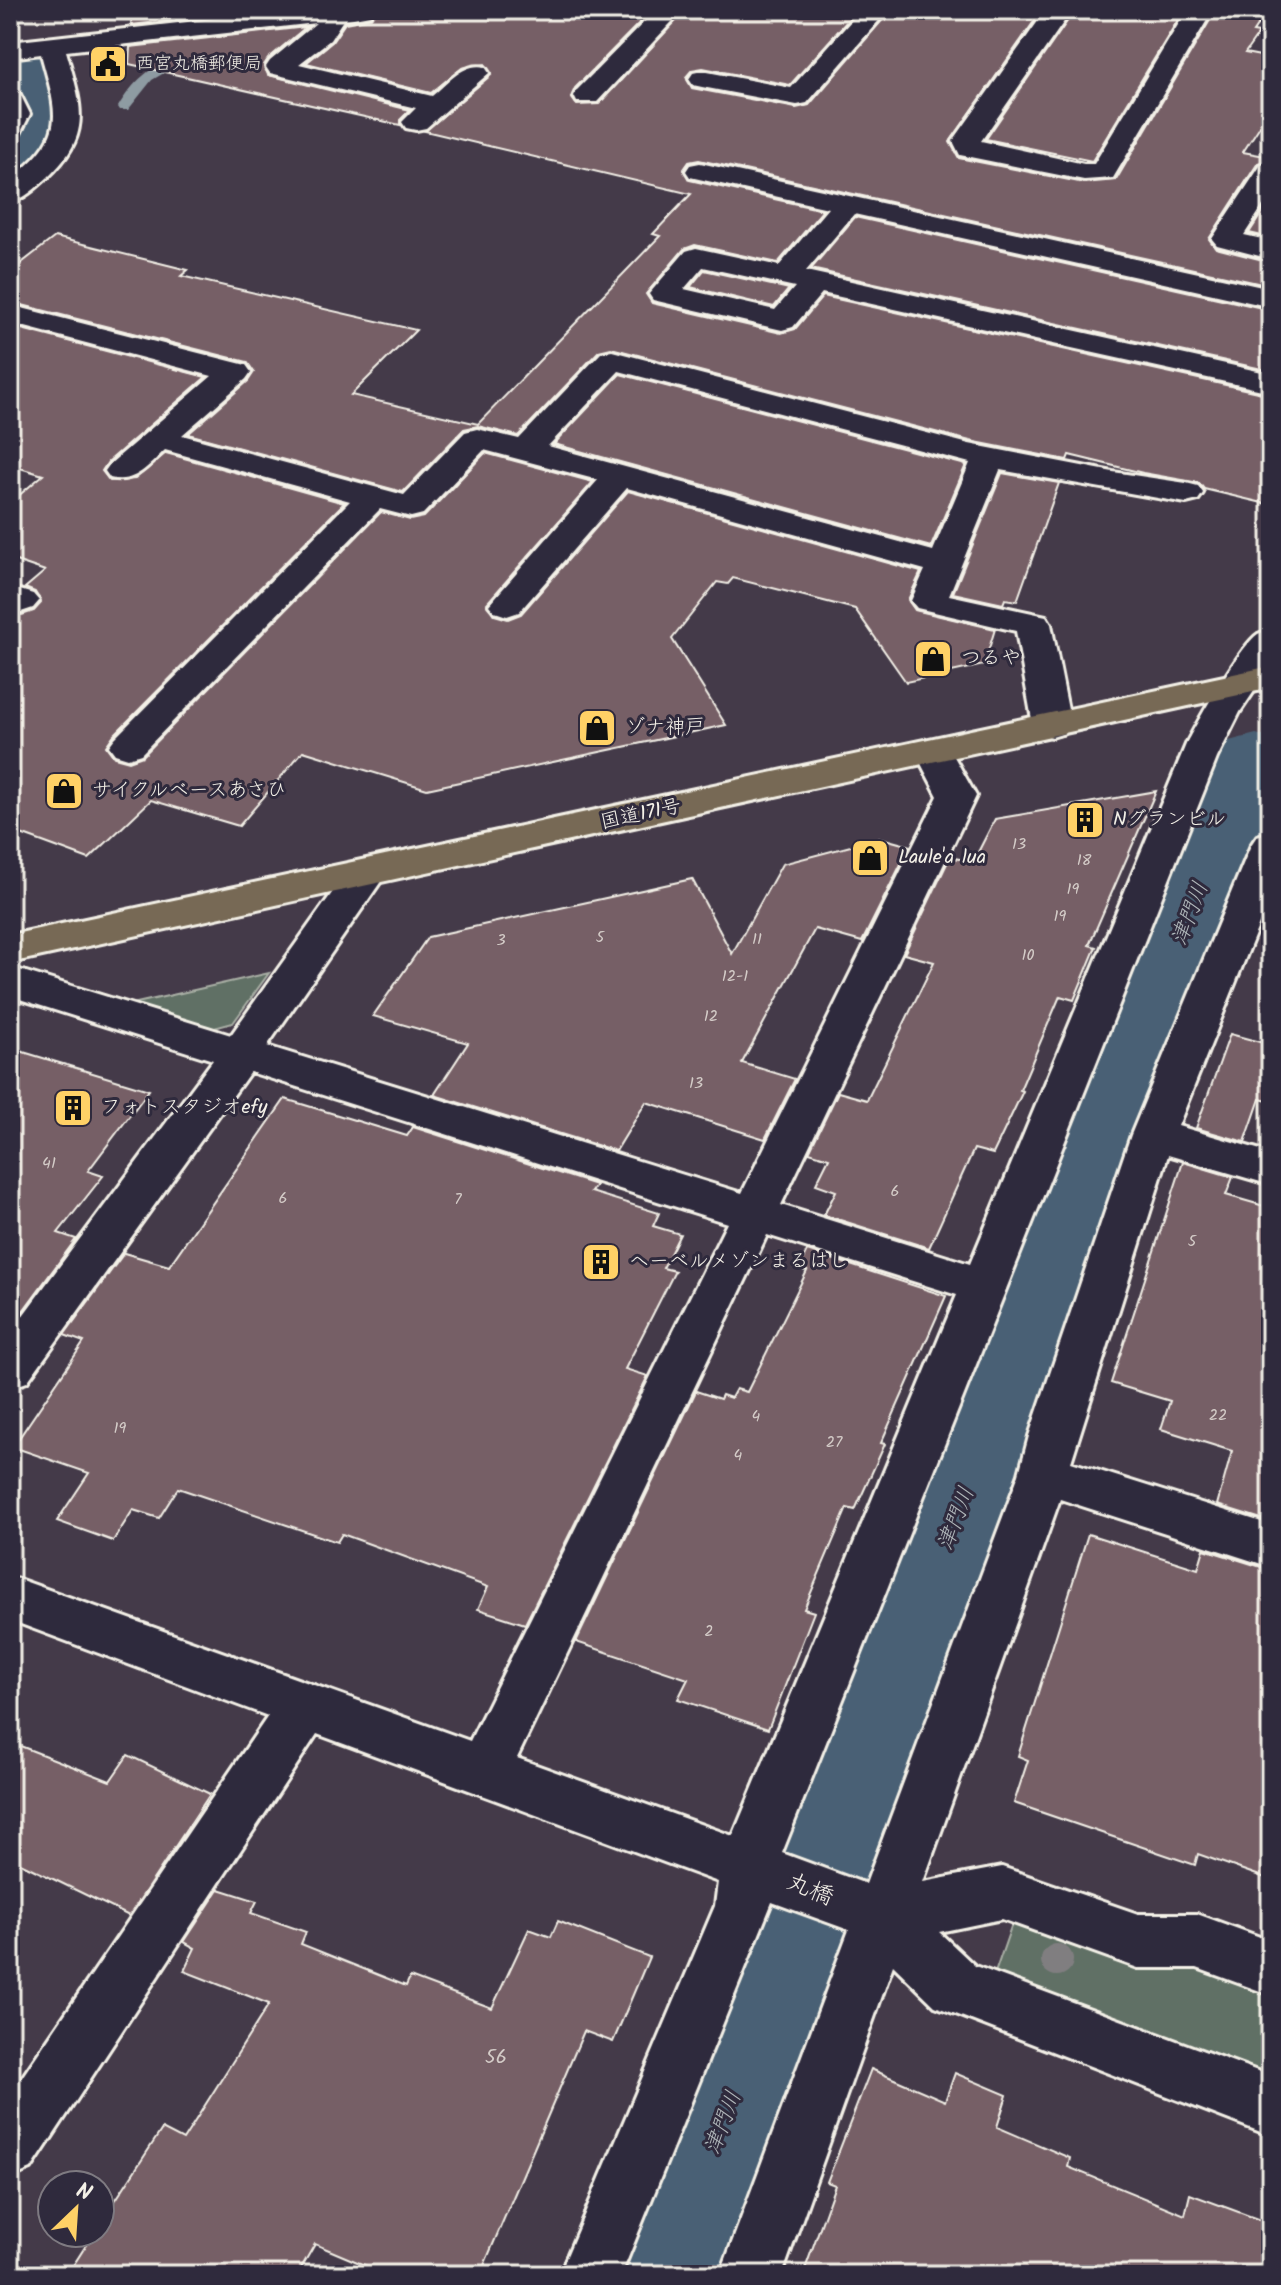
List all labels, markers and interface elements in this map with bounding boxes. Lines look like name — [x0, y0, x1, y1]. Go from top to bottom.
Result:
public building icon: 西宮丸橋郵便局 — [87, 43, 129, 85]
place label: 西宮丸橋郵便局 — [136, 50, 262, 79]
shop icon: つるや — [912, 638, 954, 680]
place label: つるや — [961, 643, 1021, 675]
shop icon: ゾナ神戸 — [576, 707, 618, 749]
place label: ゾナ神戸 — [625, 712, 705, 744]
shop icon: サイクルベースあさひ — [43, 770, 85, 812]
place label: サイクルベースあさひ — [92, 775, 286, 807]
street label: 国道171号 — [598, 791, 684, 839]
building icon: Nグランビル — [1064, 799, 1106, 841]
place label: Nグランビル — [1113, 804, 1226, 836]
house number: 13 — [1012, 832, 1026, 857]
shop icon: Laule'a lua — [849, 837, 891, 879]
place label: Laule'a lua — [898, 842, 986, 874]
house number: 18 — [1077, 848, 1092, 873]
house number: 19 — [1067, 877, 1080, 902]
water label: 津門川 — [1163, 877, 1219, 951]
house number: 19 — [1054, 904, 1067, 929]
house number: 5 — [596, 925, 606, 950]
house number: 11 — [752, 927, 762, 952]
house number: 3 — [496, 928, 506, 953]
house number: 10 — [1021, 943, 1035, 968]
house number: 12-1 — [722, 964, 748, 989]
house number: 12 — [704, 1004, 718, 1029]
house number: 13 — [689, 1071, 703, 1096]
building icon: フォトスタジオefy — [52, 1087, 94, 1129]
place label: フォトスタジオefy — [101, 1092, 268, 1124]
house number: 41 — [42, 1151, 56, 1176]
house number: 6 — [891, 1179, 899, 1204]
house number: 6 — [279, 1186, 287, 1211]
house number: 7 — [454, 1187, 462, 1212]
house number: 5 — [1188, 1229, 1198, 1254]
building icon: ヘーベルメゾンまるはし — [580, 1241, 622, 1283]
place label: ヘーベルメゾンまるはし — [629, 1246, 849, 1278]
house number: 22 — [1209, 1403, 1227, 1428]
house number: 4 — [752, 1404, 761, 1429]
house number: 19 — [114, 1416, 127, 1441]
house number: 27 — [826, 1430, 843, 1455]
house number: 4 — [734, 1443, 743, 1468]
water label: 津門川 — [929, 1482, 985, 1556]
house number: 2 — [704, 1619, 714, 1644]
street label: 丸橋 — [780, 1863, 840, 1917]
house number: 56 — [485, 2042, 507, 2074]
water label: 津門川 — [696, 2086, 752, 2160]
north arrow — [36, 2169, 116, 2249]
text: N — [70, 2174, 97, 2212]

